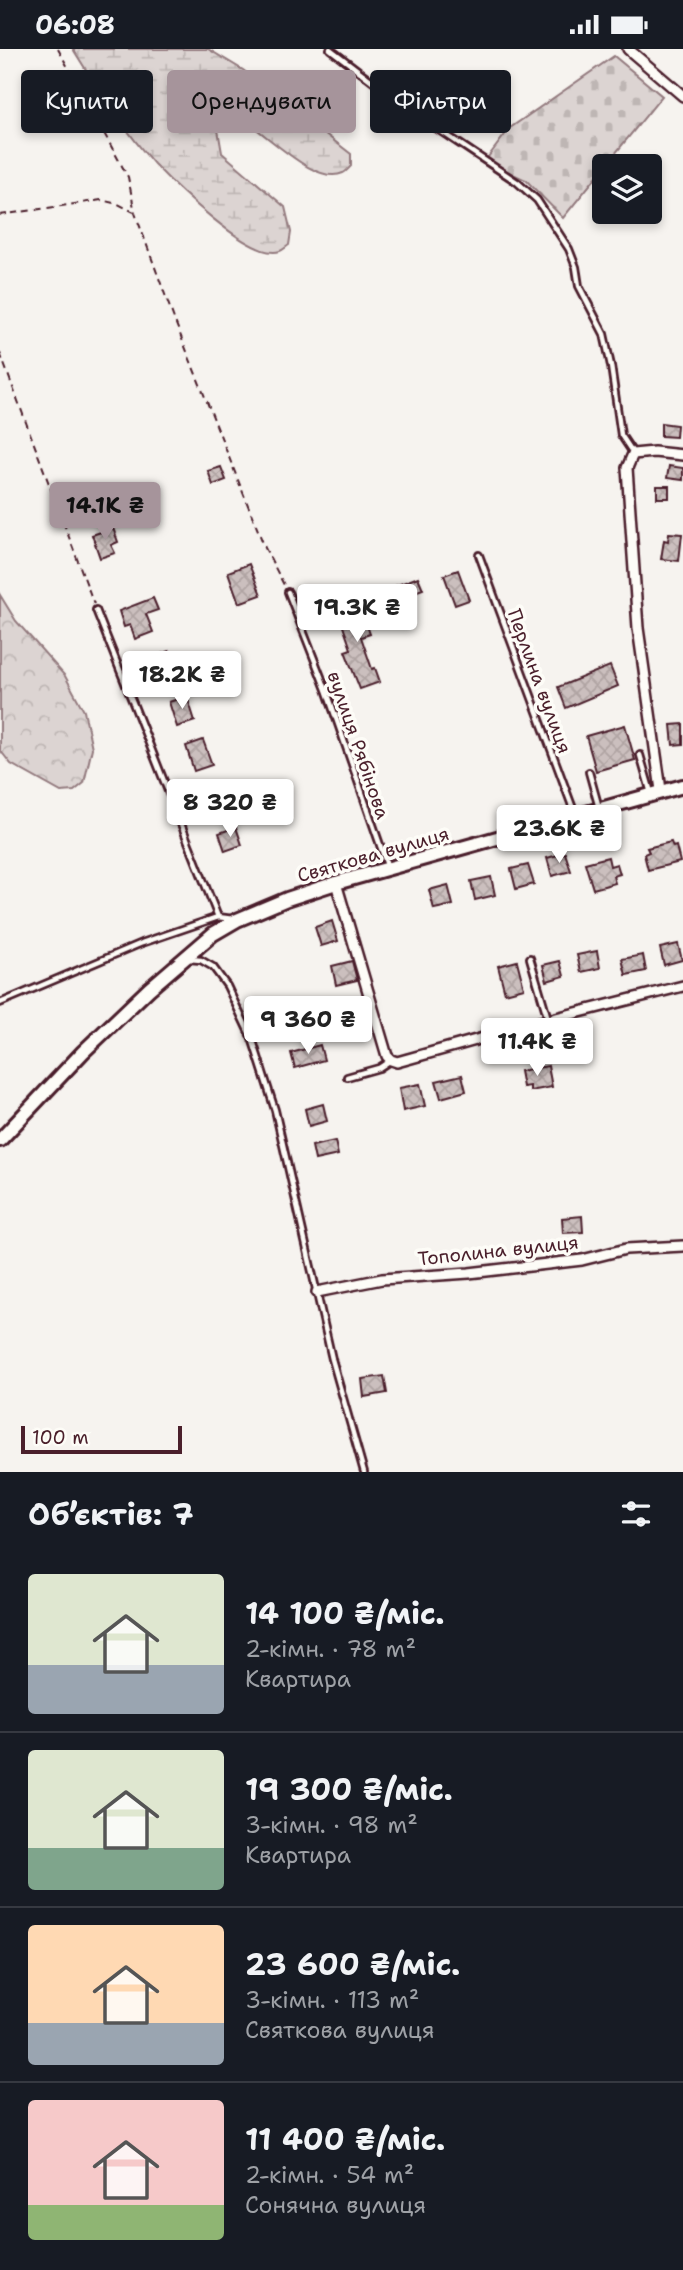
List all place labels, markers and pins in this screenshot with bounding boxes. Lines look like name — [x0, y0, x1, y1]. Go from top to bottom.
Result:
pin: 14.1K ₴ — [40, 483, 170, 542]
pin: 19.3K ₴ — [292, 585, 422, 644]
pin: 18.2K ₴ — [117, 651, 247, 711]
pin: 8 320 ₴ — [165, 779, 295, 839]
pin: 23.6K ₴ — [494, 805, 624, 865]
pin: 9 360 ₴ — [243, 997, 373, 1056]
pin: 11.4K ₴ — [472, 1019, 602, 1078]

